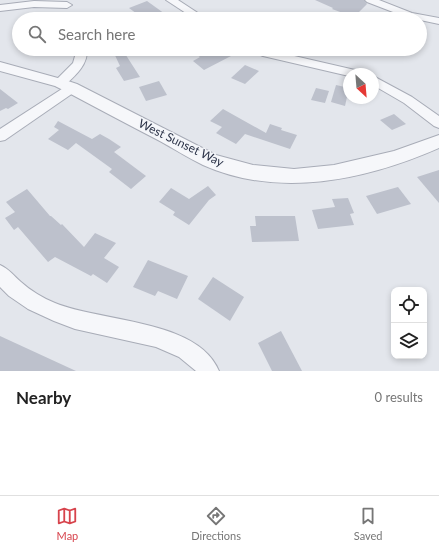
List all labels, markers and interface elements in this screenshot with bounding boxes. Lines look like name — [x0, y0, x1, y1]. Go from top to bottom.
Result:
search box — [12, 12, 427, 56]
icon: search — [26, 23, 48, 45]
text: Search here — [58, 25, 135, 43]
north arrow — [343, 68, 379, 104]
street label: West Sunset Way — [136, 115, 227, 170]
map controls — [391, 287, 427, 359]
button: locate — [391, 287, 427, 323]
button: layers — [391, 323, 427, 359]
text: Nearby — [16, 387, 71, 408]
text: 0 results — [375, 389, 423, 405]
tab: Map — [56, 505, 78, 542]
tab: Directions — [191, 505, 241, 542]
tab: Saved — [354, 505, 383, 542]

